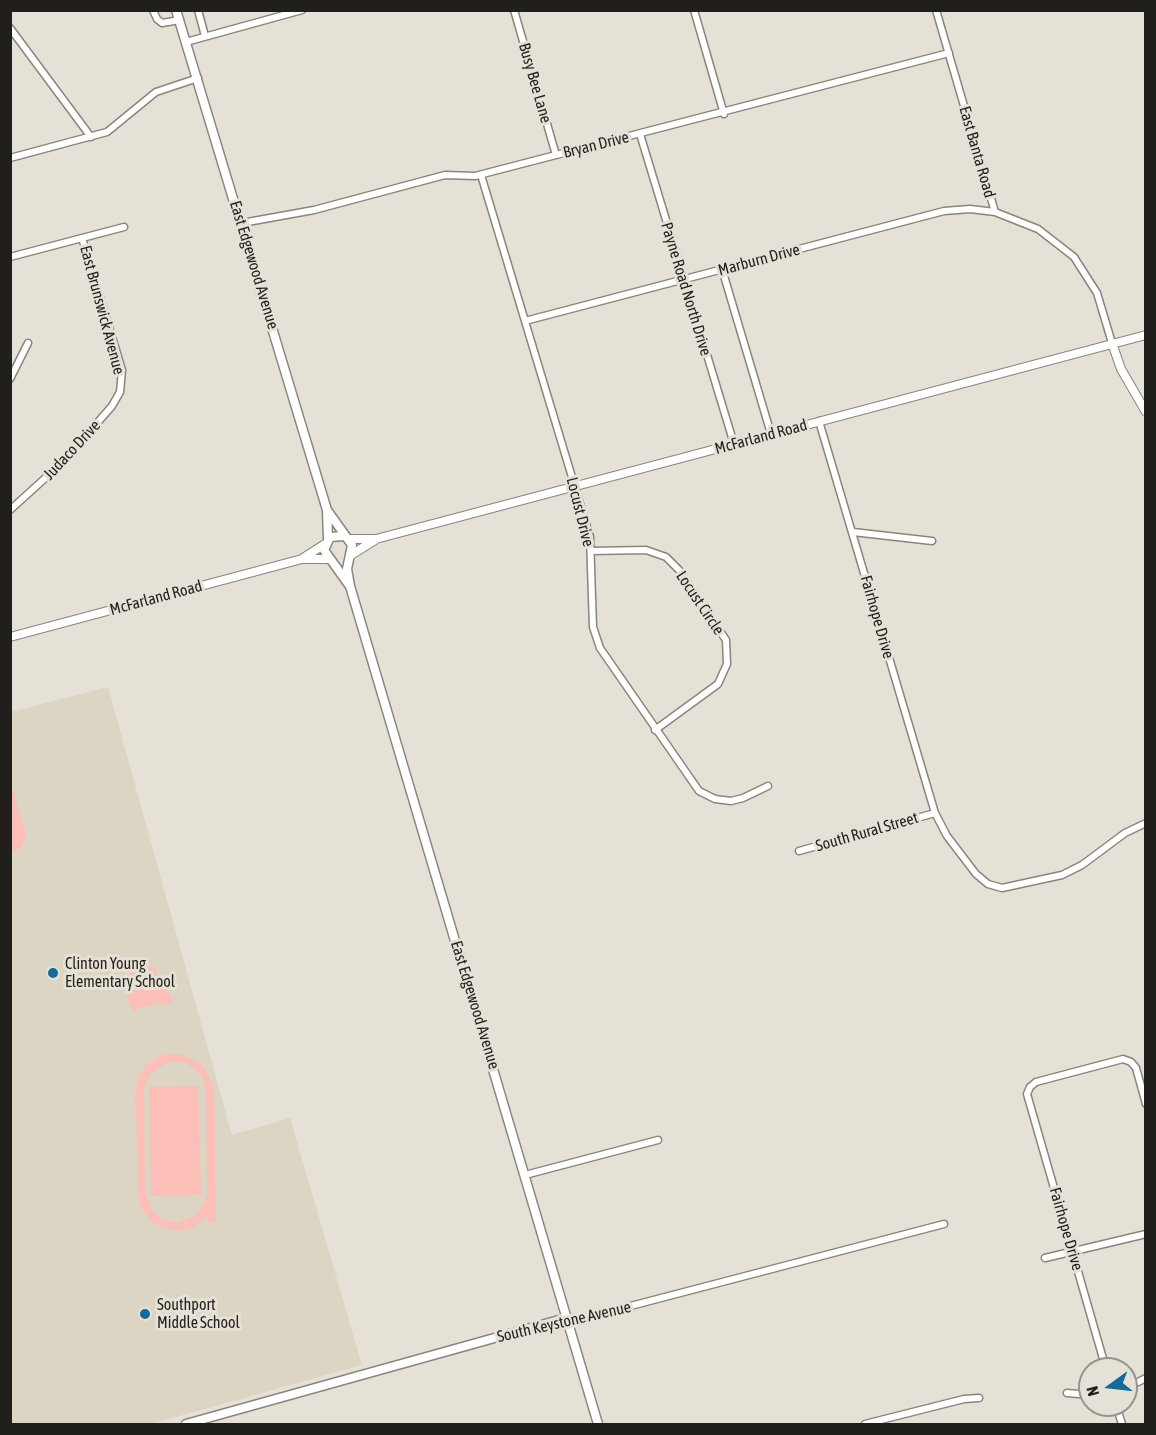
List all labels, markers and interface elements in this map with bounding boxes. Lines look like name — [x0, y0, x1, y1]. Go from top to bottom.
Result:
street label: Busy Bee Lane — [514, 41, 556, 125]
street label: East Banta Road — [955, 104, 999, 200]
street label: Bryan Drive — [561, 128, 631, 162]
street label: East Edgewood Avenue — [225, 198, 283, 332]
street label: Payne Road North Drive — [657, 220, 715, 358]
street label: Marburn Drive — [716, 240, 802, 280]
street label: East Brunswick Avenue — [76, 243, 128, 377]
street label: McFarland Road — [713, 415, 809, 459]
street label: Judaco Drive — [40, 416, 104, 484]
street label: Locust Drive — [562, 475, 598, 549]
street label: Locust Circle — [672, 568, 728, 638]
street label: Fairhope Drive — [856, 573, 898, 661]
street label: McFarland Road — [108, 576, 204, 620]
street label: South Rural Street — [814, 808, 920, 856]
street label: East Edgewood Avenue — [446, 938, 504, 1072]
place label: Clinton Young Elementary School — [65, 954, 175, 992]
marker: Clinton Young Elementary School — [46, 966, 60, 980]
street label: Fairhope Drive — [1045, 1185, 1087, 1273]
place label: Southport Middle School — [157, 1295, 240, 1333]
street label: South Keystone Avenue — [495, 1297, 633, 1347]
marker: Southport Middle School — [138, 1307, 152, 1321]
north arrow — [1078, 1357, 1138, 1417]
text: N — [1083, 1384, 1102, 1398]

